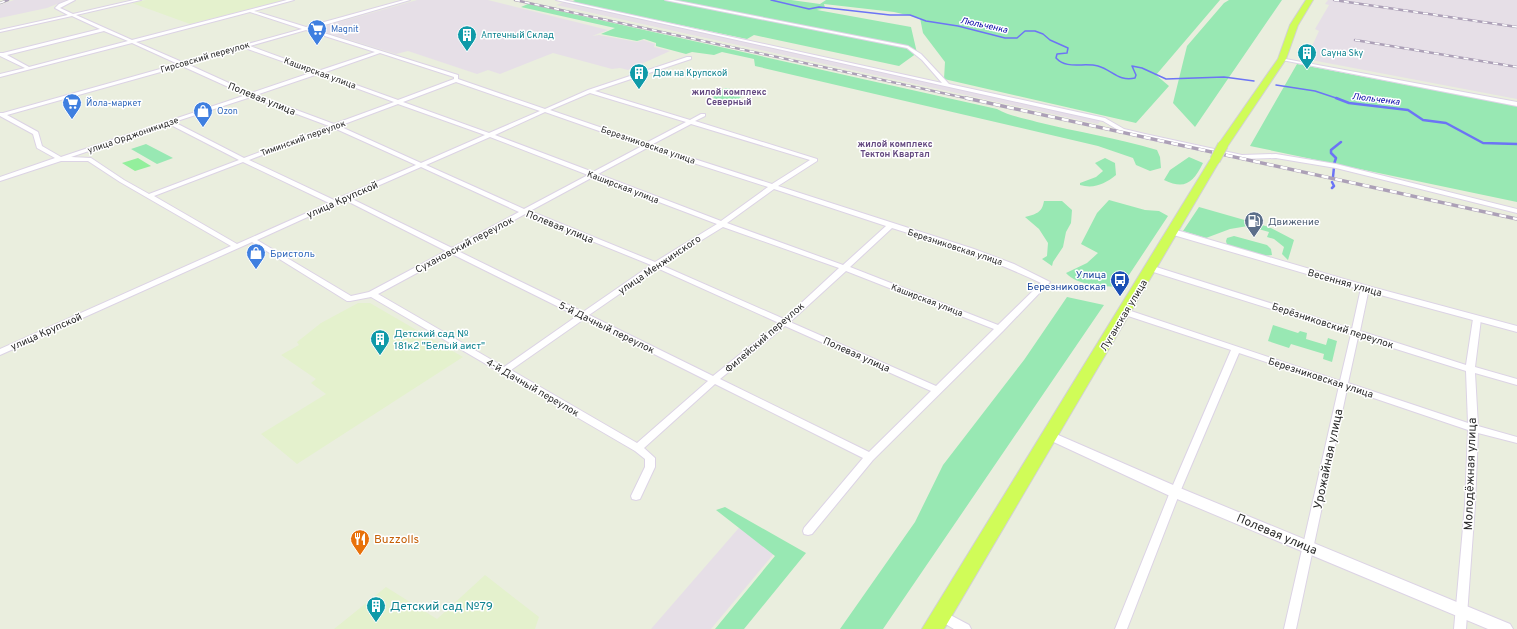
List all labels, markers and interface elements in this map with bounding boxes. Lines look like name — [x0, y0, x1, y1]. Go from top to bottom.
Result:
water label: Люльченка — [959, 15, 1009, 36]
supermarket icon: Magnit — [306, 18, 328, 46]
place label: Magnit — [331, 24, 359, 35]
building icon: Аптечный Склад — [456, 24, 478, 52]
place label: Аптечный Склад — [481, 30, 554, 41]
street label: Гирсовский переулок — [159, 39, 251, 76]
building icon: Сауна Sky — [1296, 42, 1318, 70]
place label: Сауна Sky — [1321, 48, 1364, 59]
street label: Каширская улица — [282, 55, 358, 92]
building icon: Дом на Крупской — [628, 62, 650, 90]
place label: Дом на Крупской — [653, 68, 727, 79]
street label: Полевая улица — [226, 80, 297, 119]
district label: жилой комплекс Северный — [692, 87, 767, 108]
water label: Люльченка — [1351, 91, 1401, 108]
supermarket icon: Йола-маркет — [61, 92, 83, 120]
place label: Йола-маркет — [86, 97, 141, 109]
shop icon: Ozon — [192, 100, 214, 128]
place label: Ozon — [217, 106, 238, 117]
street label: улица Орджоникидзе — [86, 115, 180, 156]
street label: Тиминский переулок — [259, 118, 347, 159]
street label: Березниковская улица — [599, 124, 697, 167]
district label: жилой комплекс Тектон Квартал — [858, 139, 933, 160]
street label: Каширская улица — [585, 169, 661, 206]
street label: улица Крупской — [305, 179, 380, 222]
street label: Полевая улица — [524, 208, 595, 247]
fuel station icon: Движение — [1243, 210, 1265, 238]
street label: Сухановский переулок — [413, 214, 516, 277]
place label: Движение — [1268, 216, 1319, 229]
street label: Березниковская улица — [906, 227, 1004, 268]
street label: улица Менжинского — [616, 232, 704, 298]
shop icon: Бристоль — [245, 242, 267, 270]
place label: Бристоль — [270, 248, 315, 261]
street label: Весенняя улица — [1306, 267, 1383, 300]
place label: Улица Березниковская — [1027, 269, 1106, 294]
bus stop icon: Улица Березниковская — [1109, 269, 1131, 297]
street label: Луганская улица — [1098, 278, 1151, 354]
street label: Каширская улица — [889, 282, 965, 319]
street label: 5-й Дачный переулок — [556, 299, 657, 357]
street label: Филейский переулок — [722, 300, 808, 376]
street label: Берёзниковский переулок — [1270, 301, 1395, 352]
street label: улица Крупской — [9, 311, 84, 354]
building icon: Детский сад № 181к2 "Белый аист" — [369, 328, 391, 356]
place label: Детский сад № 181к2 "Белый аист" — [394, 328, 485, 353]
street label: Полевая улица — [821, 335, 892, 376]
street label: Березниковская улица — [1266, 355, 1375, 402]
street label: 4-й Дачный переулок — [483, 356, 581, 420]
street label: Урожайная улица — [1311, 408, 1347, 511]
street label: Молодёжная улица — [1461, 417, 1481, 531]
street label: Полевая улица — [1234, 511, 1319, 559]
restaurant icon: Buzzolls — [349, 528, 371, 556]
place label: Buzzolls — [374, 532, 419, 548]
building icon: Детский сад №79 — [365, 595, 387, 623]
place label: Детский сад №79 — [390, 599, 493, 615]

